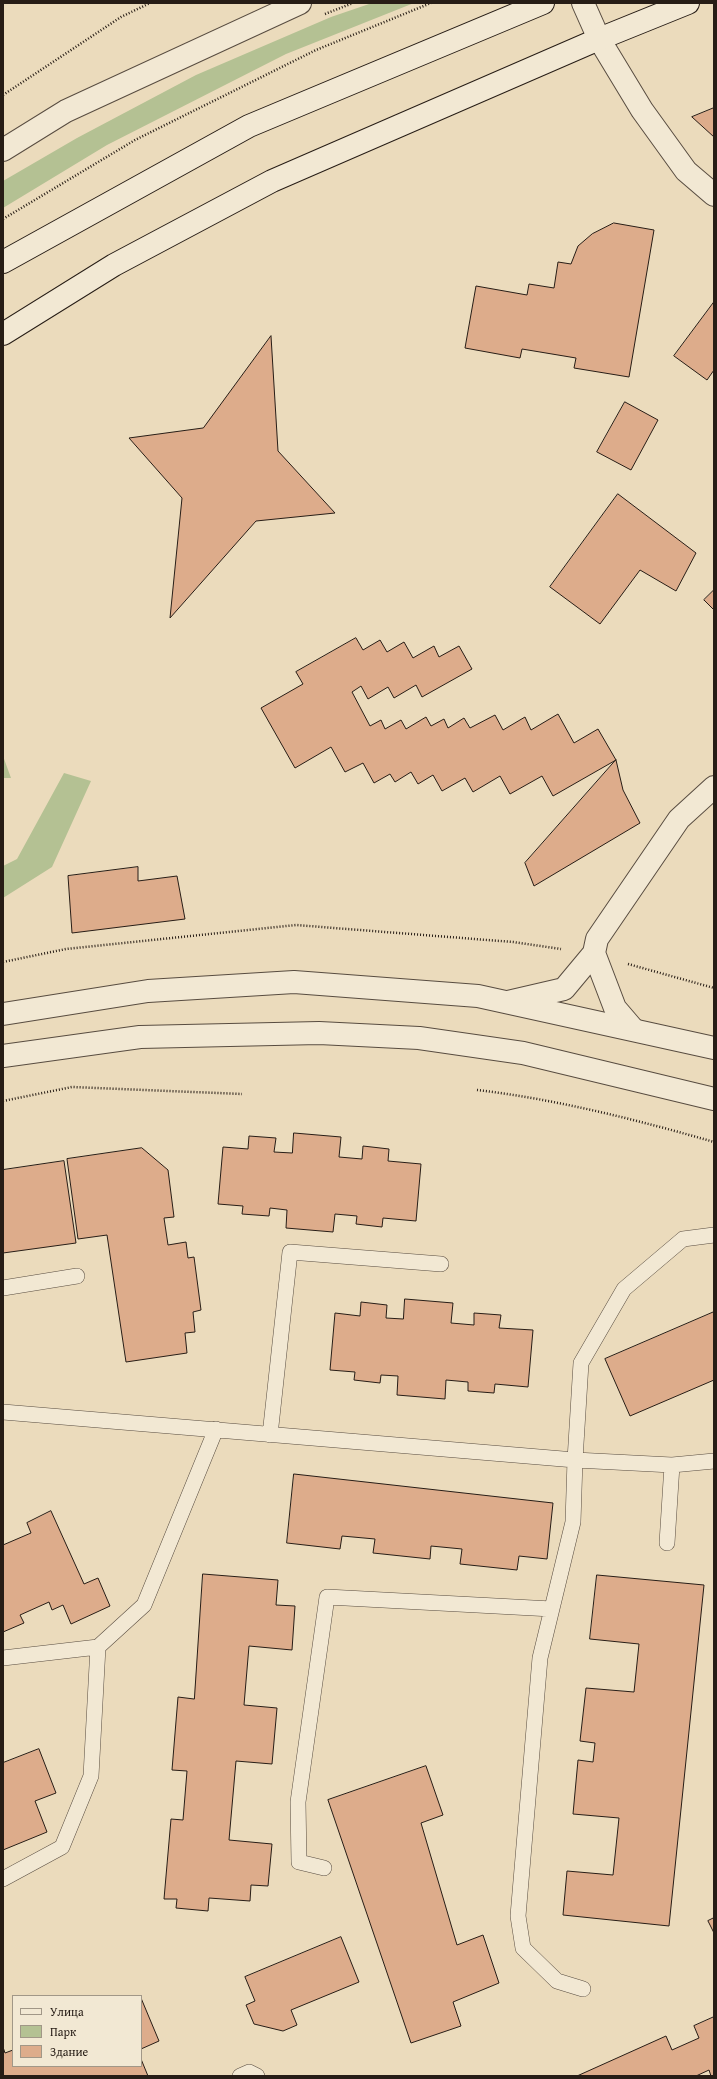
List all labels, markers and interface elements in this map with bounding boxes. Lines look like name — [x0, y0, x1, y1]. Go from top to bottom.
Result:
legend — [12, 1995, 142, 2067]
text: Улица — [50, 2003, 84, 2020]
text: Парк — [50, 2023, 76, 2040]
text: Здание — [50, 2043, 88, 2060]

